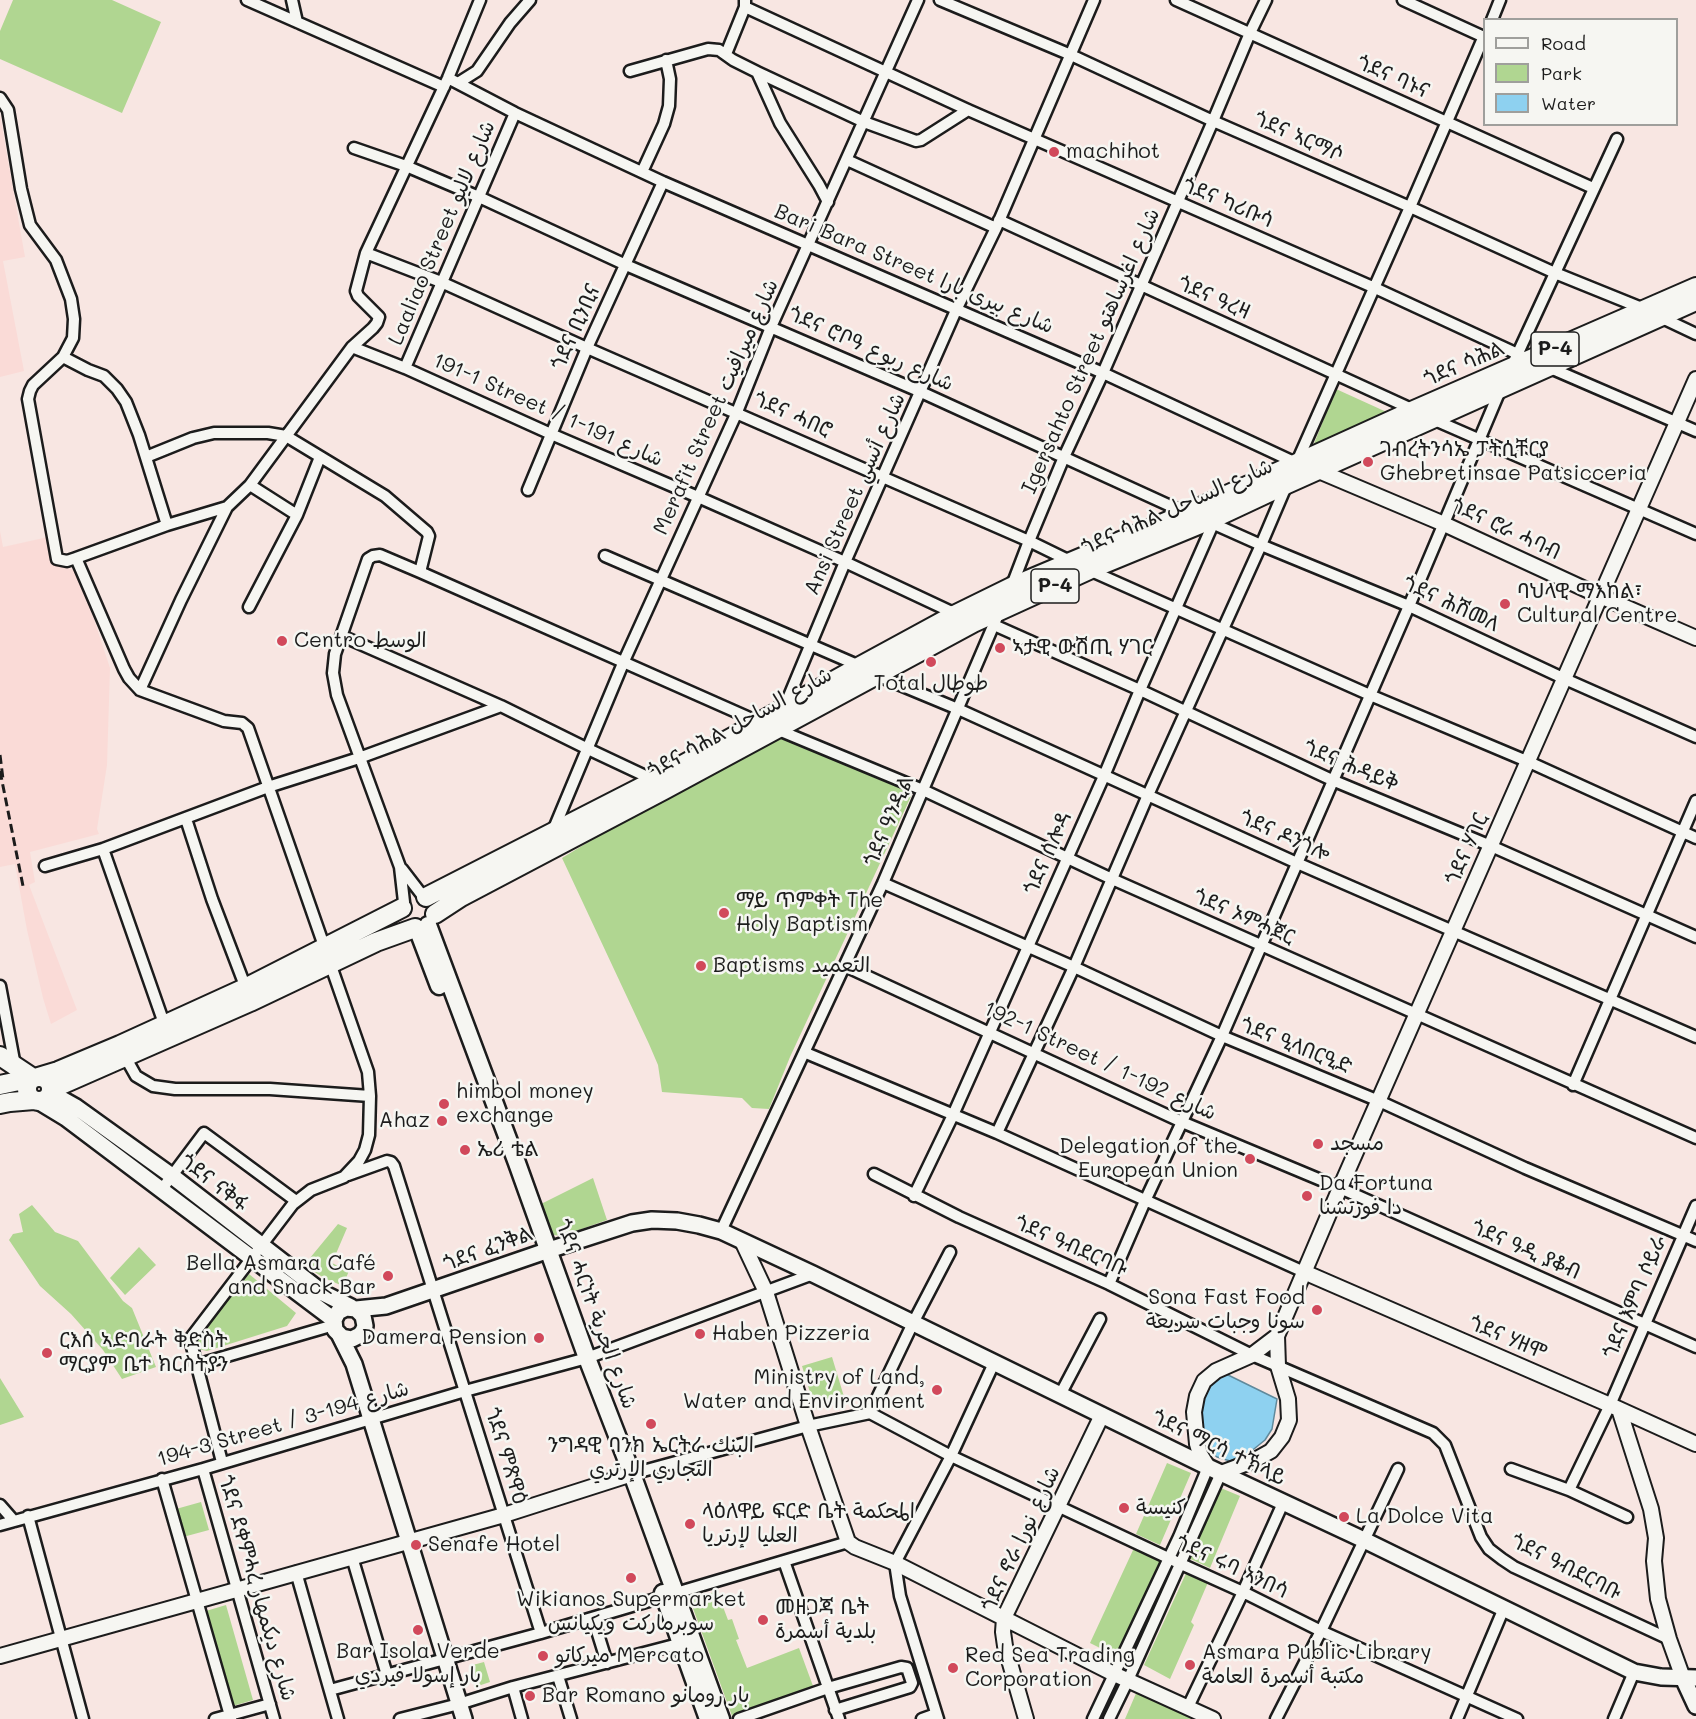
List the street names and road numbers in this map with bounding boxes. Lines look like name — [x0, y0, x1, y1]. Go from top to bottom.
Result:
street label: ጎደና ባኑና — [1353, 50, 1433, 104]
street label: ጎደና ኣርማሶ — [1250, 106, 1348, 168]
street label: Laaliao Street شارع لاليو — [383, 117, 501, 349]
street label: ጎደና ካሪቡሳ — [1179, 173, 1277, 233]
street label: Bari Bara Street شارع بيرى بارا — [771, 199, 1057, 339]
street label: Igersahto Street شارع اغرساهتو — [1016, 204, 1166, 498]
street label: ጎደና ዓረዛ — [1174, 271, 1254, 325]
street label: Merafit Street شارع ميرافيت — [648, 275, 784, 539]
street label: ጎደና ቢንቢና — [546, 280, 606, 374]
street label: ጎደና ሮቦዓ شارع ربوع — [785, 301, 957, 397]
road number: P-4 — [1531, 332, 1579, 366]
street label: ጎደና ሳሕል — [1420, 336, 1508, 392]
street label: 191-1 Street / شارع 191-1 — [429, 348, 667, 472]
street label: ጎደና ሓበሮ — [750, 387, 836, 443]
street label: Ansi Street شارع أنسي — [799, 389, 911, 599]
street label: ጎደና ሳሕል شارع الساحل — [1077, 453, 1277, 561]
street label: ጎደና ሮራ ሓባብ — [1447, 493, 1565, 565]
road number: P-4 — [1031, 569, 1079, 603]
street label: ጎደና ሕሽመለ — [1399, 571, 1503, 637]
street label: ጎደና ሳሕል شارع الساحل — [643, 662, 837, 784]
street label: ጎደና ሕዳይቅ — [1300, 735, 1402, 797]
street label: ጎደና ዓንዲል — [859, 772, 919, 870]
street label: ጎደና ዶንጎሎ — [1236, 805, 1334, 867]
street label: ጎደና ሰሎዳ — [1019, 808, 1077, 898]
street label: ጎደና ሃገር — [1440, 809, 1494, 889]
street label: ጎደና ኦምሓጀር — [1190, 884, 1298, 950]
street label: 192-1 Street / شارع 192-1 — [980, 996, 1220, 1126]
street label: ጎደና ዒላበርዒድ — [1237, 1012, 1355, 1080]
street label: ጎደና ናቅፋ — [175, 1149, 253, 1217]
street label: ጎደና ዓብደርባቡ — [1011, 1210, 1131, 1282]
street label: ጎደና ዓዲ ያቆብ — [1468, 1215, 1584, 1285]
street label: ጎደና ሓርነት شارع الحرية — [550, 1216, 642, 1412]
street label: ጎደና ፈንቅል — [440, 1221, 536, 1277]
street label: ጎደና እምባ ሶይራ — [1598, 1232, 1672, 1362]
street label: ጎደና ሃዘሞ — [1465, 1310, 1551, 1366]
street label: 194-3 Street / شارع 194-3 — [154, 1376, 412, 1472]
street label: ጎደና ምጽዋዕ — [479, 1405, 533, 1507]
street label: ጎደና ማርሳ ተኽላይ — [1148, 1405, 1290, 1491]
street label: ጎደና ኖራ شارع نورا — [976, 1463, 1066, 1615]
street label: ጎደና ደቀምሓረ شارع ديكمهار — [213, 1472, 301, 1704]
street label: ጎደና ዓብደርባቡ — [1507, 1528, 1625, 1606]
street label: ጎደና ሩባ ኣንበሳ — [1172, 1530, 1292, 1604]

